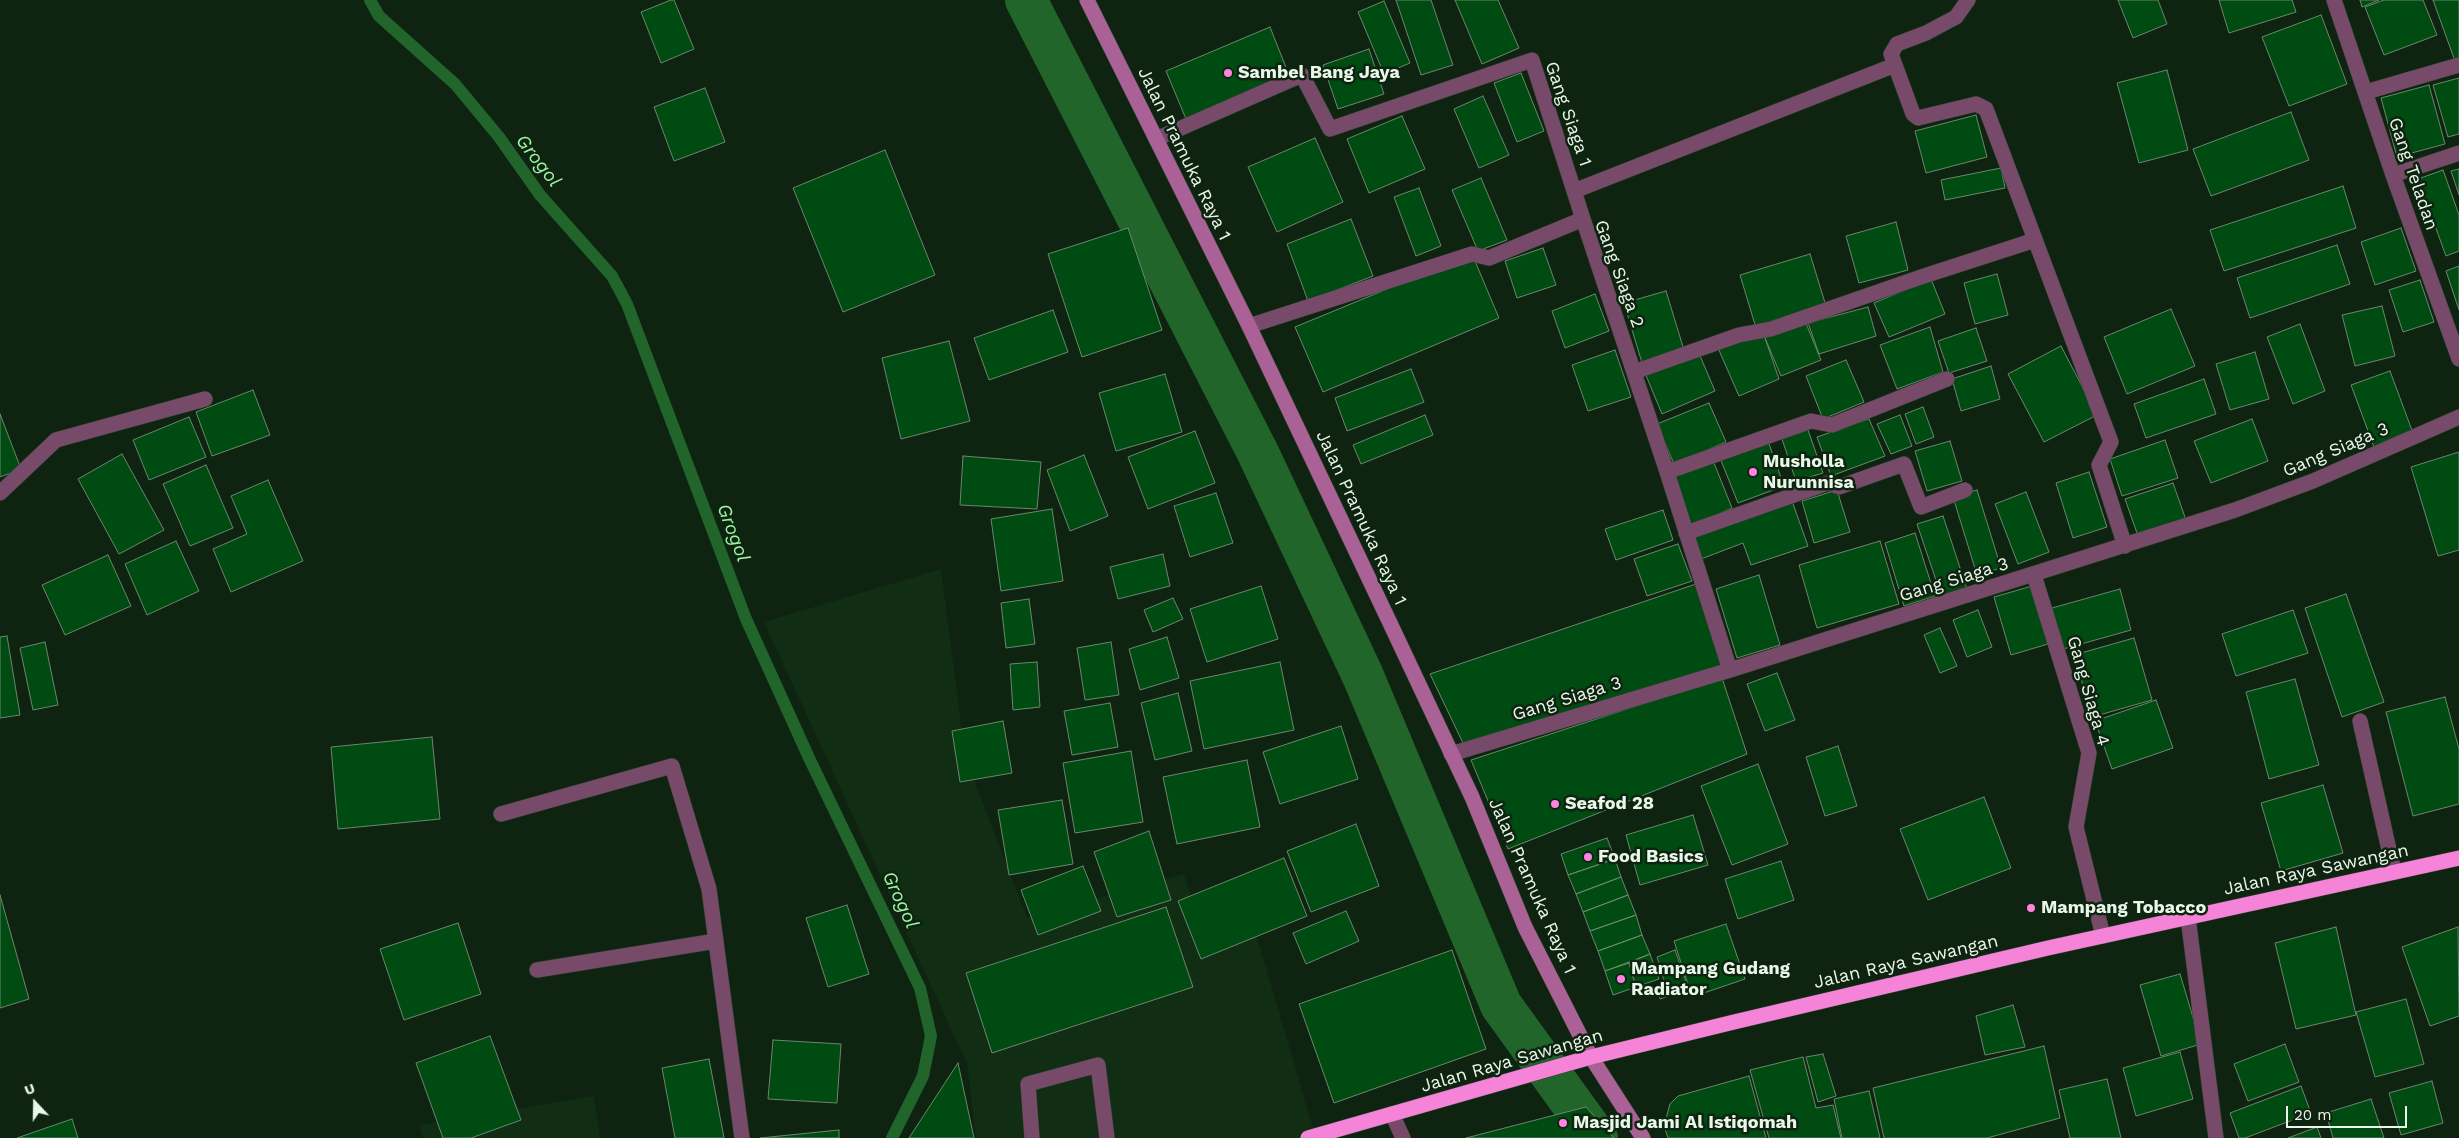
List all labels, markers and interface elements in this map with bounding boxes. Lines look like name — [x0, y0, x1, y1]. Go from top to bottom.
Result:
street label: Gang Siaga 1 — [1540, 59, 1596, 169]
place label: Sambel Bang Jaya — [1238, 62, 1400, 84]
street label: Jalan Pramuka Raya 1 — [1133, 64, 1235, 244]
marker: Sambel Bang Jaya — [1222, 67, 1234, 79]
street label: Gang Teladan — [2384, 115, 2442, 233]
water label: Grogol — [510, 130, 566, 192]
street label: Gang Siaga 2 — [1590, 217, 1648, 331]
street label: Gang Siaga 3 — [2280, 418, 2392, 482]
street label: Jalan Pramuka Raya 1 — [1311, 427, 1411, 609]
place label: Musholla Nurunnisa — [1763, 451, 1854, 494]
marker: Musholla Nurunnisa — [1747, 466, 1759, 478]
water label: Grogol — [712, 501, 754, 565]
street label: Gang Siaga 3 — [1897, 553, 2011, 607]
street label: Gang Siaga 4 — [2062, 634, 2114, 748]
street label: Gang Siaga 3 — [1510, 672, 1624, 726]
place label: Seafod 28 — [1565, 793, 1654, 815]
street label: Jalan Pramuka Raya 1 — [1484, 795, 1580, 977]
marker: Seafod 28 — [1549, 798, 1561, 810]
street label: Jalan Raya Sawangan — [2222, 840, 2410, 900]
place label: Food Basics — [1598, 846, 1703, 868]
marker: Food Basics — [1582, 851, 1594, 863]
water label: Grogol — [877, 868, 923, 932]
place label: Mampang Tobacco — [2041, 897, 2206, 919]
marker: Mampang Tobacco — [2025, 902, 2037, 914]
street label: Jalan Raya Sawangan — [1812, 930, 2000, 994]
place label: Mampang Gudang Radiator — [1631, 958, 1790, 1001]
marker: Mampang Gudang Radiator — [1615, 973, 1627, 985]
street label: Jalan Raya Sawangan — [1418, 1025, 1606, 1097]
north arrow — [10, 1078, 60, 1128]
text: U — [22, 1080, 37, 1098]
scale bar — [2289, 1096, 2410, 1128]
text: 20 m — [2294, 1106, 2332, 1124]
place label: Masjid Jami Al Istiqomah — [1573, 1112, 1797, 1134]
marker: Masjid Jami Al Istiqomah — [1557, 1117, 1569, 1129]

